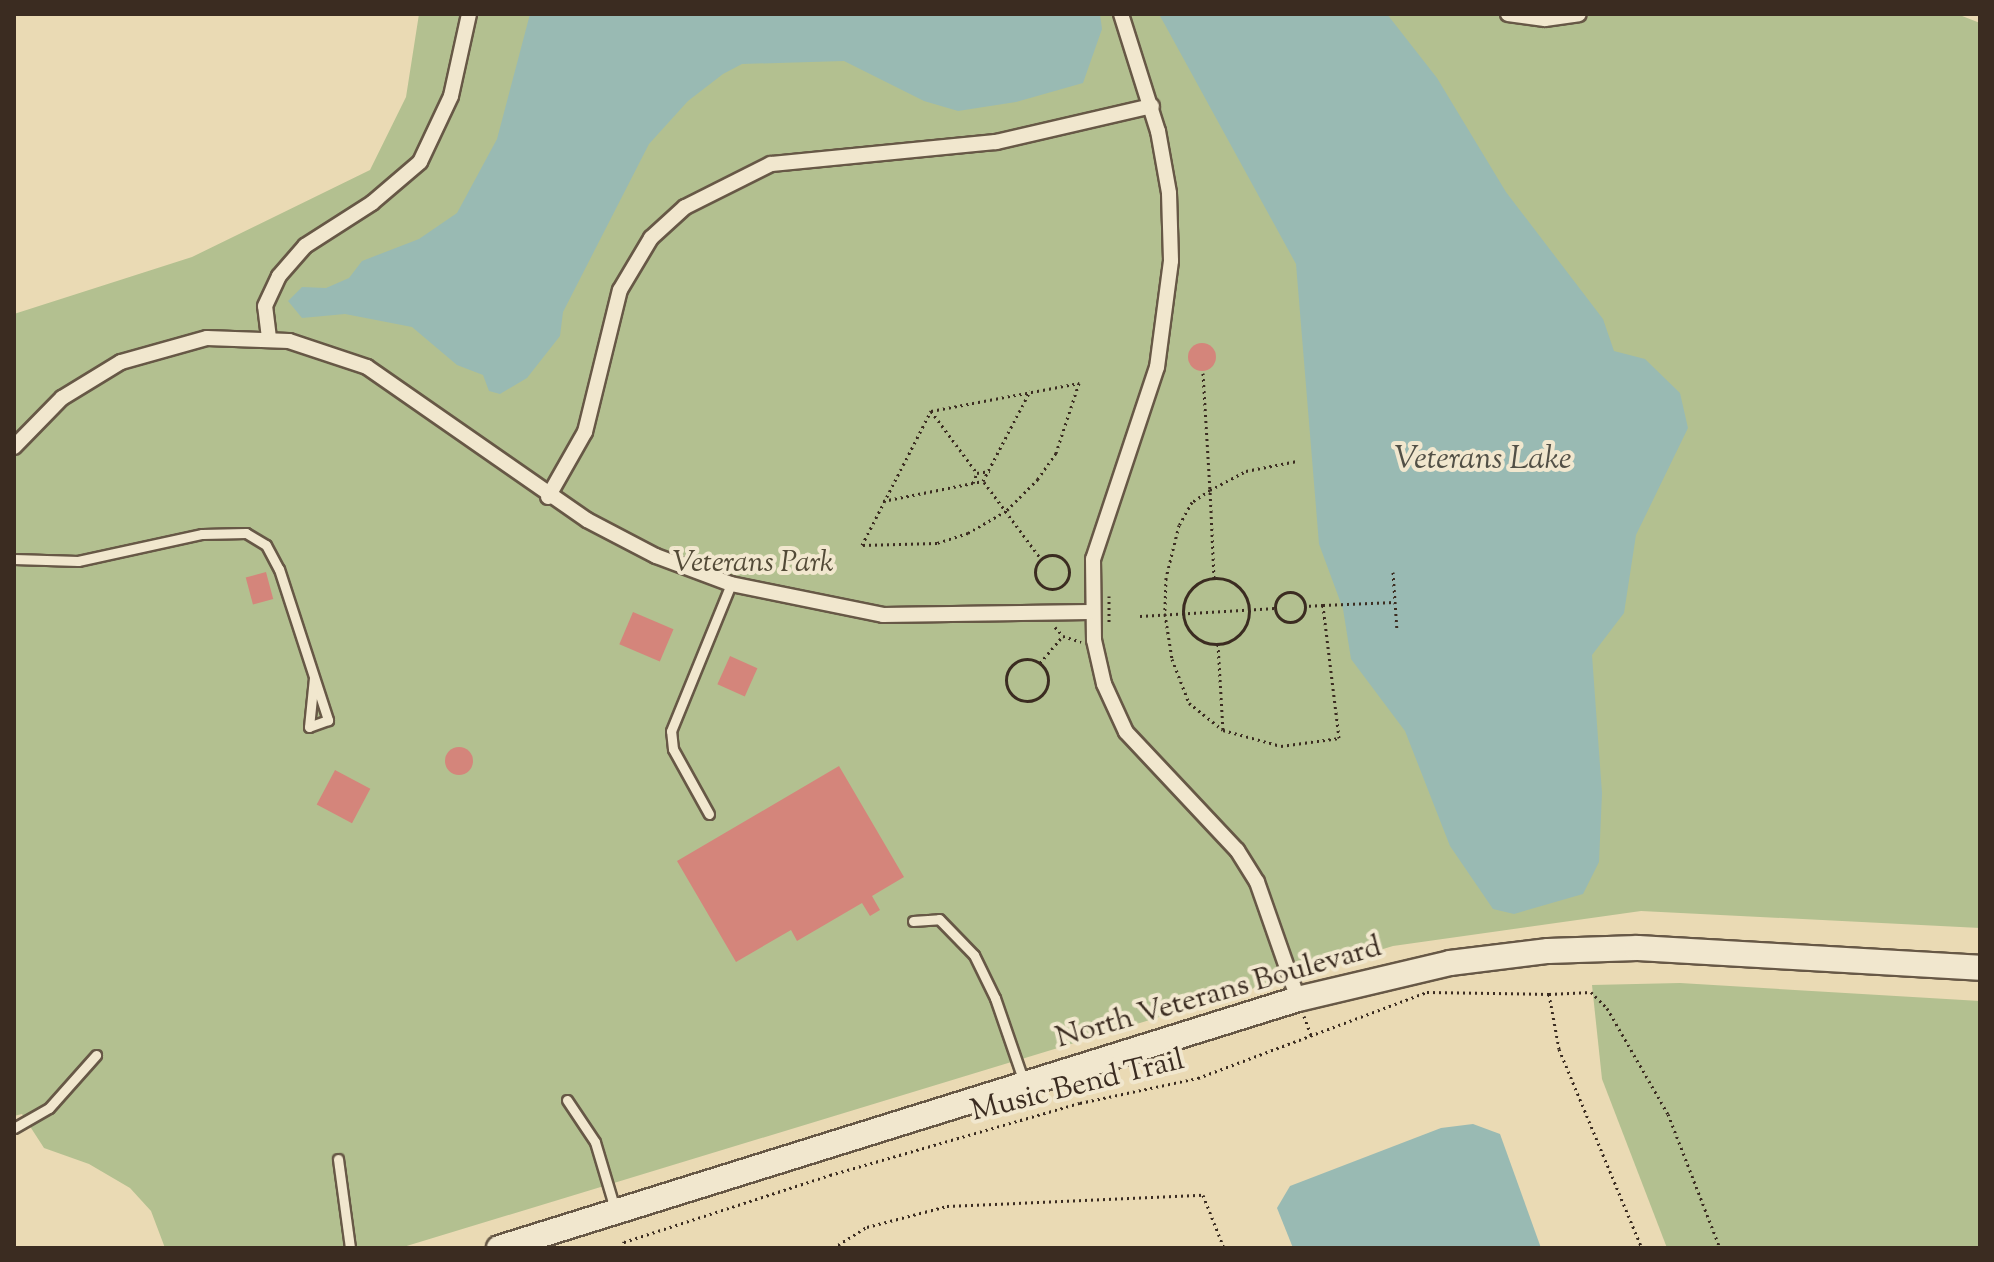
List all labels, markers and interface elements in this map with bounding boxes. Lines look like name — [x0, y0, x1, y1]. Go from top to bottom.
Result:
water label: Veterans Lake — [1394, 441, 1572, 479]
park label: Veterans Park — [673, 546, 833, 582]
street label: North Veterans Boulevard — [1052, 930, 1386, 1058]
street label: Music Bend Trail — [968, 1043, 1188, 1131]

